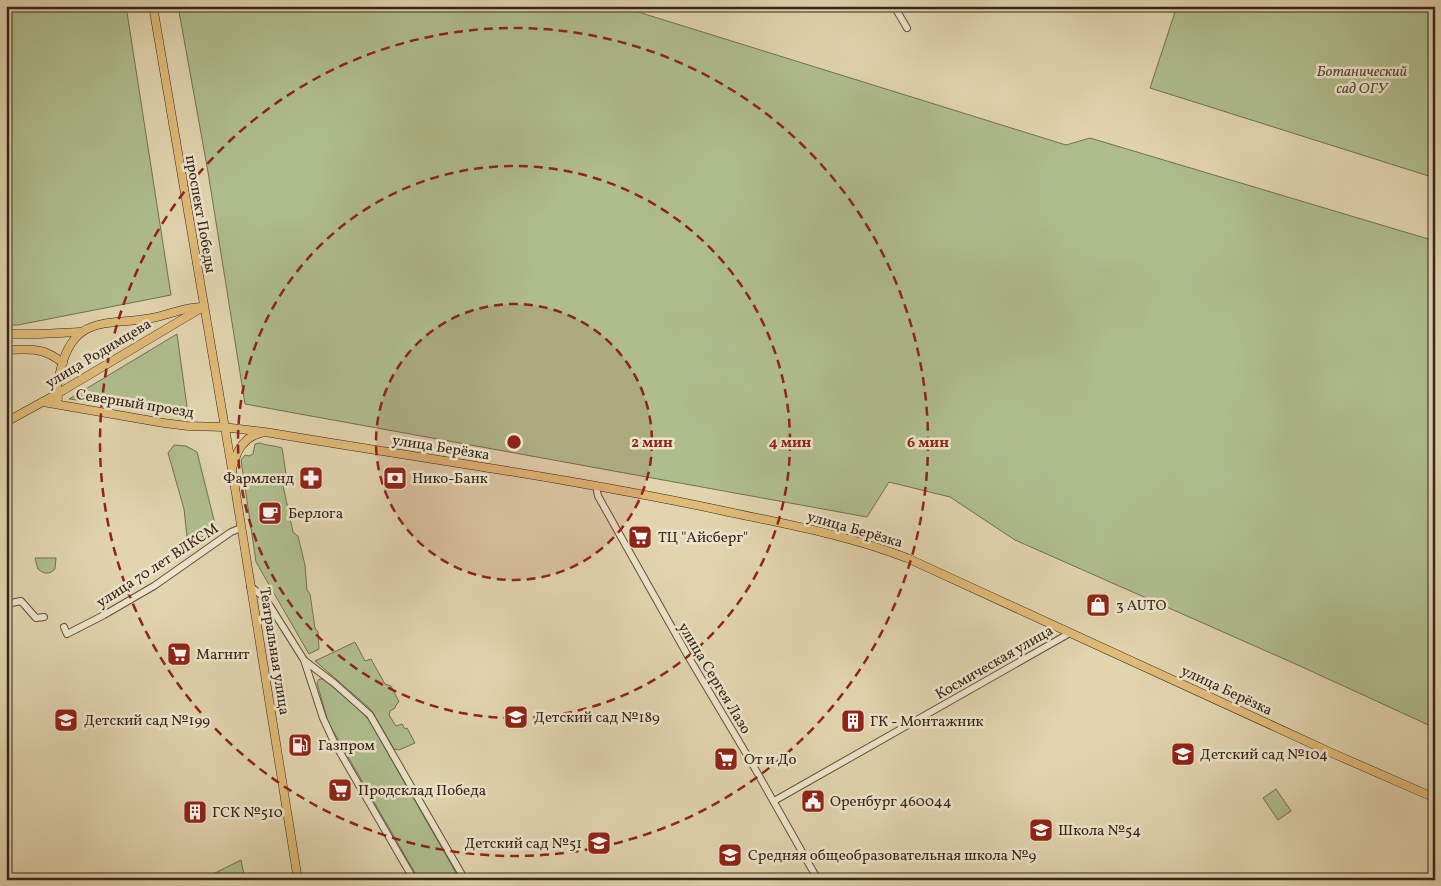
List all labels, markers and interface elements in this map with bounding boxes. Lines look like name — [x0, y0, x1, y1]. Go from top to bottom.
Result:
park label: Ботанический сад ОГУ — [1317, 62, 1408, 100]
street label: проспект Победы — [179, 154, 220, 275]
street label: улица Родимцева — [42, 314, 156, 394]
street label: Северный проезд — [74, 385, 196, 424]
street label: улица Берёзка — [390, 430, 491, 467]
centre of rings — [505, 433, 523, 451]
text: 2 мин — [631, 433, 673, 454]
text: 4 мин — [769, 433, 812, 454]
text: 6 мин — [907, 433, 949, 454]
pharmacy icon: Фармленд — [298, 465, 324, 491]
bank icon: Нико-Банк — [382, 465, 408, 491]
place label: Фармленд — [223, 469, 295, 490]
place label: Нико-Банк — [412, 469, 488, 490]
cafe icon: Берлога — [257, 500, 283, 526]
place label: Берлога — [288, 504, 343, 525]
street label: улица Берёзка — [804, 507, 905, 554]
street label: улица 70 лет ВЛКСМ — [93, 519, 223, 614]
supermarket icon: ТЦ "Айсберг" — [627, 524, 653, 550]
place label: ТЦ "Айсберг" — [658, 528, 748, 549]
street label: Театральная улица — [253, 586, 294, 717]
shop icon: 3 AUTO — [1085, 592, 1111, 618]
place label: 3 AUTO — [1116, 596, 1166, 617]
street label: улица Сергея Лазо — [672, 619, 755, 738]
street label: Космическая улица — [932, 621, 1058, 706]
supermarket icon: Магнит — [166, 641, 192, 667]
place label: Магнит — [196, 645, 250, 666]
street label: улица Берёзка — [1177, 661, 1276, 722]
school or university icon: Детский сад №189 — [503, 704, 529, 730]
school or university icon: Детский сад №199 — [53, 707, 79, 733]
place label: Детский сад №189 — [534, 708, 660, 729]
building icon: ГК - Монтажник — [840, 708, 866, 734]
place label: Детский сад №199 — [84, 711, 210, 732]
place label: ГК - Монтажник — [870, 712, 984, 733]
fuel station icon: Газпром — [287, 732, 313, 758]
place label: Газпром — [318, 736, 375, 757]
school or university icon: Детский сад №104 — [1170, 741, 1196, 767]
place label: Детский сад №104 — [1200, 745, 1328, 766]
supermarket icon: От и До — [713, 746, 739, 772]
place label: От и До — [744, 750, 797, 771]
supermarket icon: Продсклад Победа — [327, 777, 353, 803]
place label: Продсклад Победа — [358, 781, 486, 802]
public building icon: Оренбург 460044 — [800, 788, 826, 814]
place label: Оренбург 460044 — [830, 792, 952, 813]
building icon: ГСК №510 — [182, 799, 208, 825]
place label: ГСК №510 — [212, 803, 283, 824]
school or university icon: Школа №54 — [1028, 817, 1054, 843]
place label: Школа №54 — [1058, 821, 1141, 842]
school or university icon: Детский сад №51 — [586, 830, 612, 856]
place label: Детский сад №51 — [464, 834, 582, 855]
school or university icon: Средняя общеобразовательная школа №9 — [717, 842, 743, 868]
place label: Средняя общеобразовательная школа №9 — [748, 846, 1037, 867]

